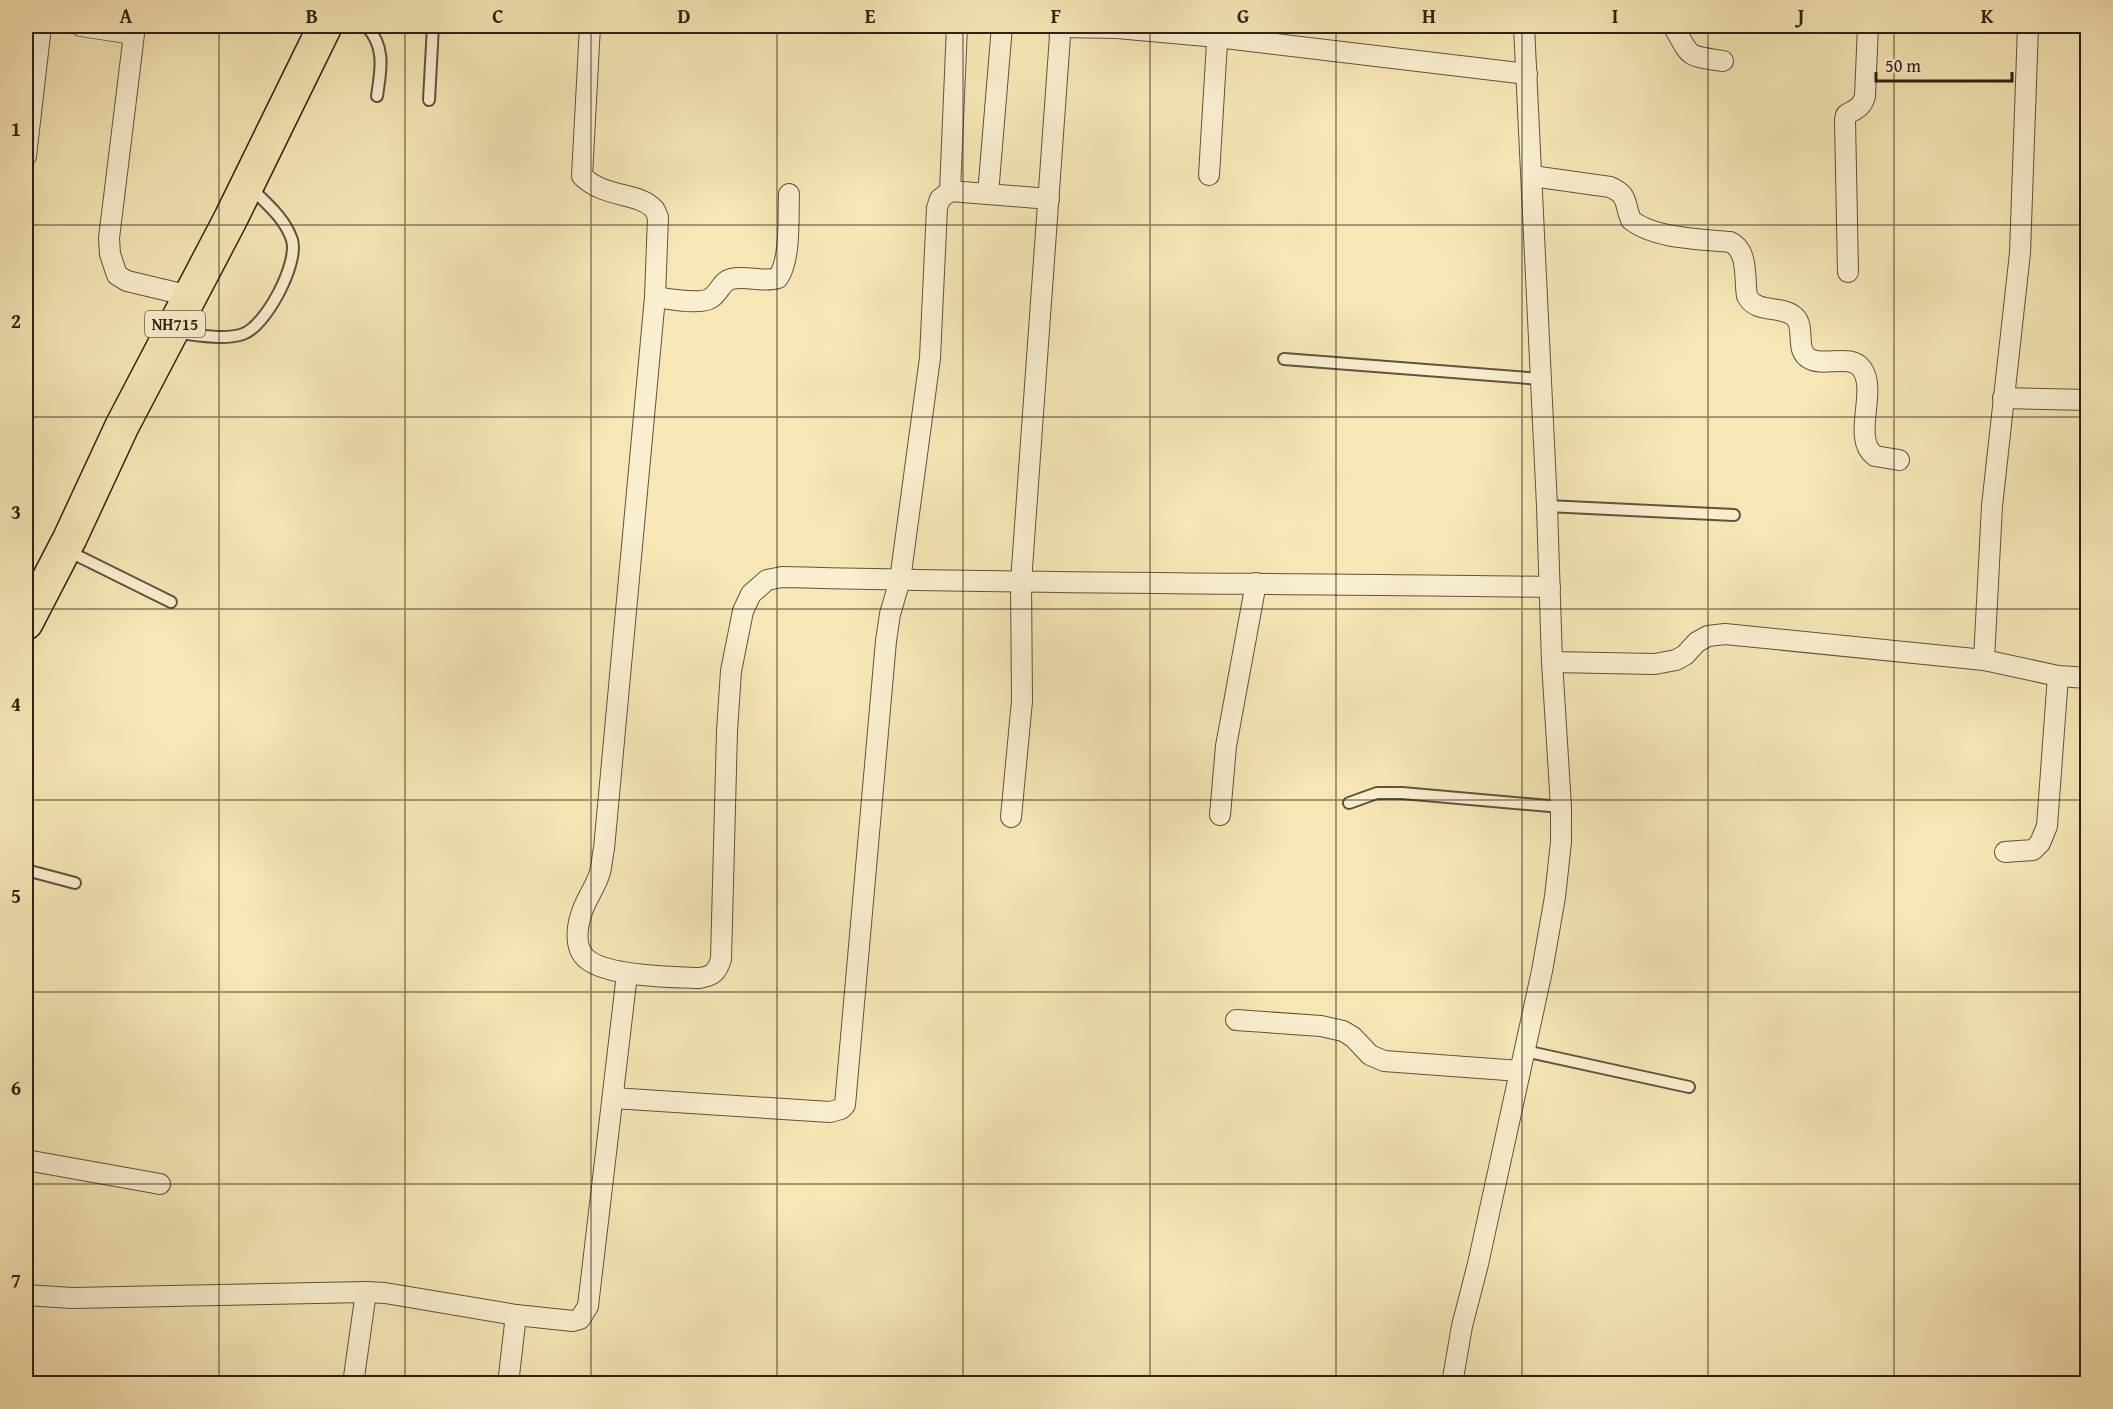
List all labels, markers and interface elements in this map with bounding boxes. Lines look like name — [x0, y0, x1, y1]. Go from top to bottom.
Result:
text: A — [120, 1, 133, 30]
text: B — [306, 1, 318, 30]
text: C — [492, 1, 504, 30]
text: D — [677, 1, 691, 30]
text: E — [865, 1, 876, 30]
text: F — [1051, 1, 1061, 30]
text: G — [1237, 1, 1249, 30]
text: H — [1422, 1, 1436, 30]
text: I — [1612, 1, 1618, 30]
text: J — [1795, 1, 1805, 30]
text: K — [1981, 1, 1994, 30]
scale bar — [1876, 45, 2012, 83]
text: 50 m — [1885, 52, 1921, 79]
text: 1 — [11, 114, 21, 143]
text: 2 — [11, 306, 21, 335]
road number: NH715 — [145, 311, 205, 337]
text: 3 — [11, 497, 21, 526]
text: 4 — [11, 689, 21, 718]
text: 5 — [11, 881, 21, 910]
text: 6 — [11, 1073, 21, 1102]
text: 7 — [11, 1265, 21, 1294]

